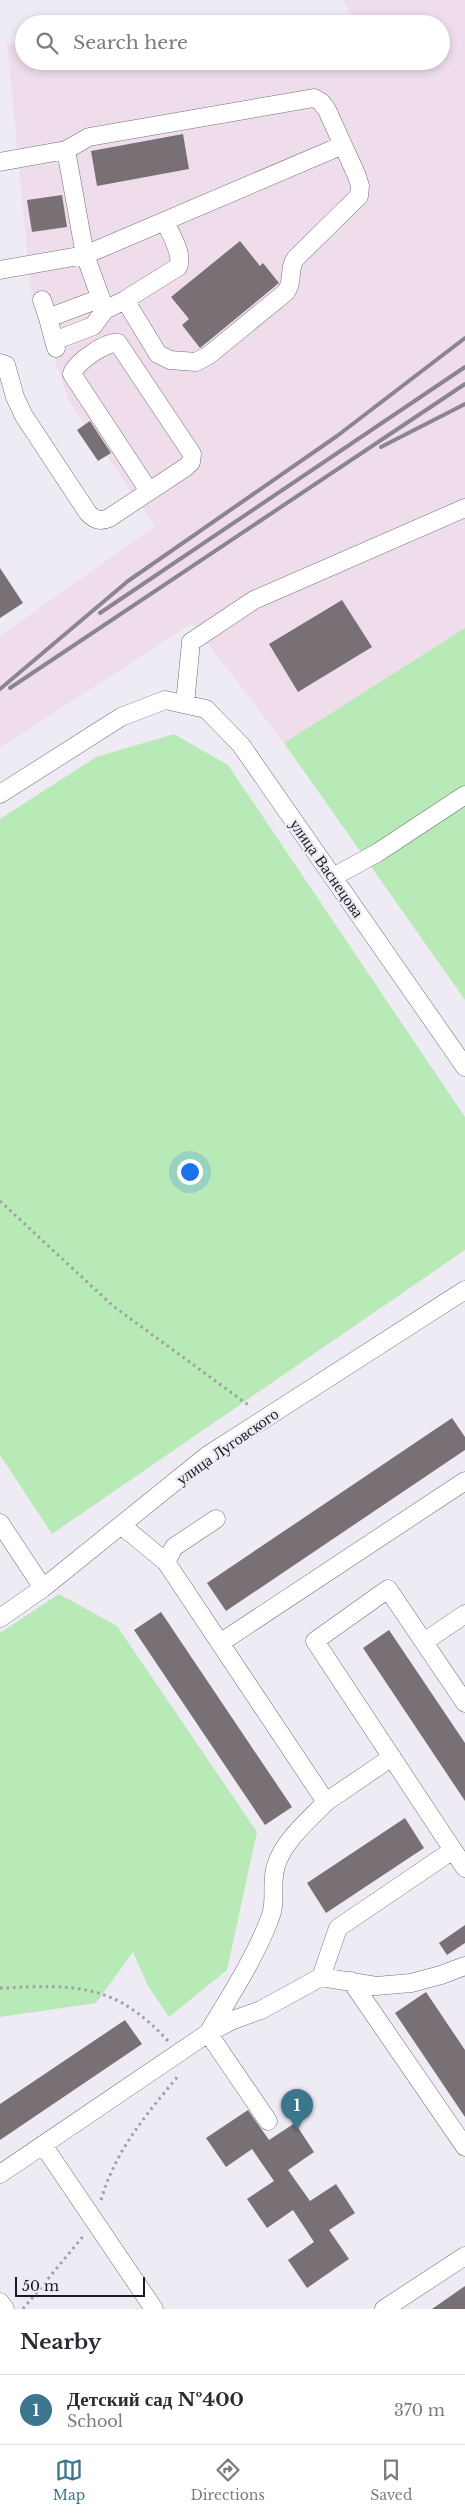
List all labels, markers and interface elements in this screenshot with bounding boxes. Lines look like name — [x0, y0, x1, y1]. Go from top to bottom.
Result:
search box — [15, 15, 450, 70]
icon: search — [33, 29, 61, 57]
text: Search here — [73, 31, 188, 54]
street label: улица Васнецова — [286, 815, 368, 921]
your location — [177, 1159, 203, 1185]
street label: улица Луговского — [172, 1403, 282, 1489]
pin: 1 — [281, 2089, 313, 2130]
scale bar — [15, 2274, 145, 2297]
text: 50 m — [22, 2277, 59, 2295]
text: Nearby — [20, 2329, 101, 2355]
text: Детский сад №400 — [67, 2388, 244, 2411]
text: 1 — [33, 2400, 39, 2420]
text: 370 m — [394, 2400, 445, 2420]
text: School — [67, 2411, 123, 2431]
tab: Map — [53, 2456, 85, 2504]
tab: Directions — [190, 2456, 265, 2504]
tab: Saved — [370, 2456, 412, 2504]

